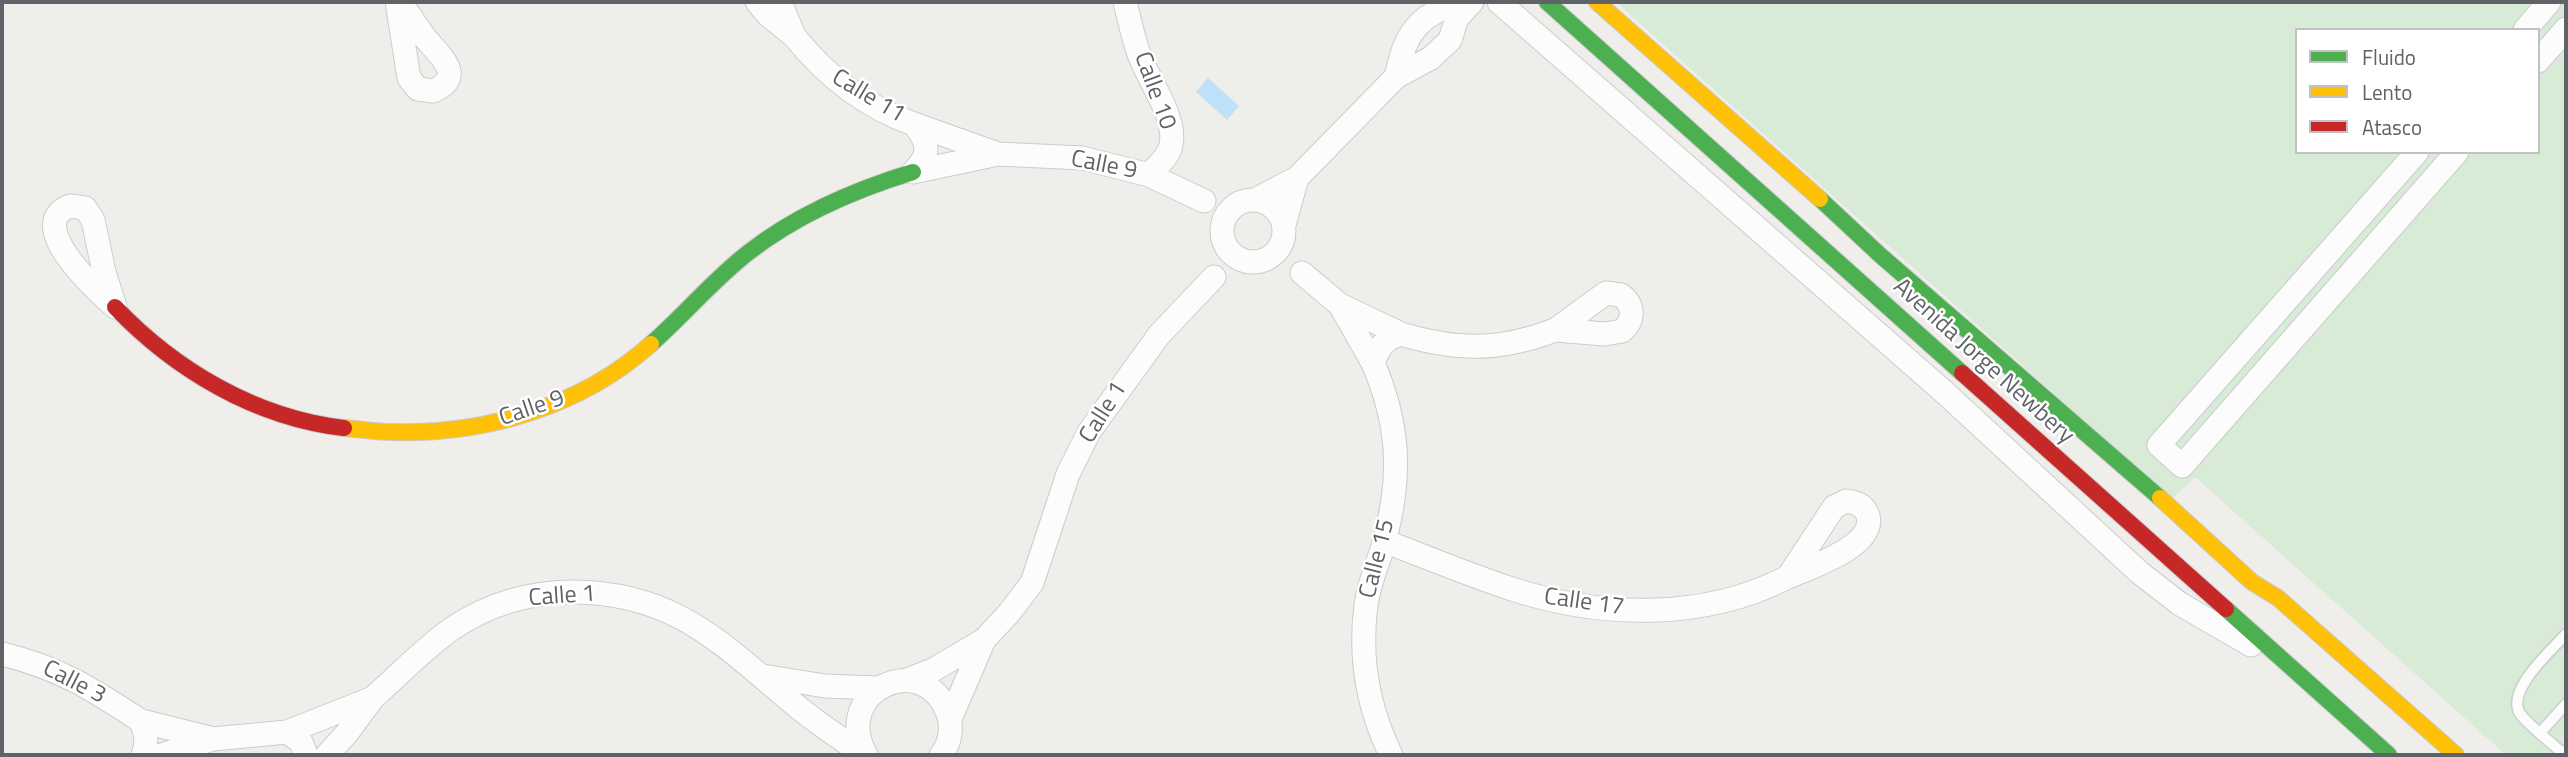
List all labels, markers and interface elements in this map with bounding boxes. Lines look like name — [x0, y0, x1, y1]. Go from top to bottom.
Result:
legend — [2295, 28, 2540, 154]
text: Fluido — [2362, 41, 2416, 73]
street label: Calle 10 — [1127, 48, 1181, 134]
street label: Calle 11 — [826, 64, 910, 130]
text: Lento — [2362, 76, 2412, 108]
text: Atasco — [2362, 111, 2422, 143]
street label: Calle 9 — [1068, 145, 1140, 187]
street label: Avenida Jorge Newbery — [1886, 273, 2080, 451]
street label: Calle 1 — [1074, 377, 1134, 449]
street label: Calle 9 — [496, 384, 568, 434]
street label: Calle 15 — [1354, 516, 1402, 602]
street label: Calle 1 — [528, 580, 596, 614]
street label: Calle 17 — [1542, 583, 1626, 623]
street label: Calle 3 — [38, 655, 110, 711]

